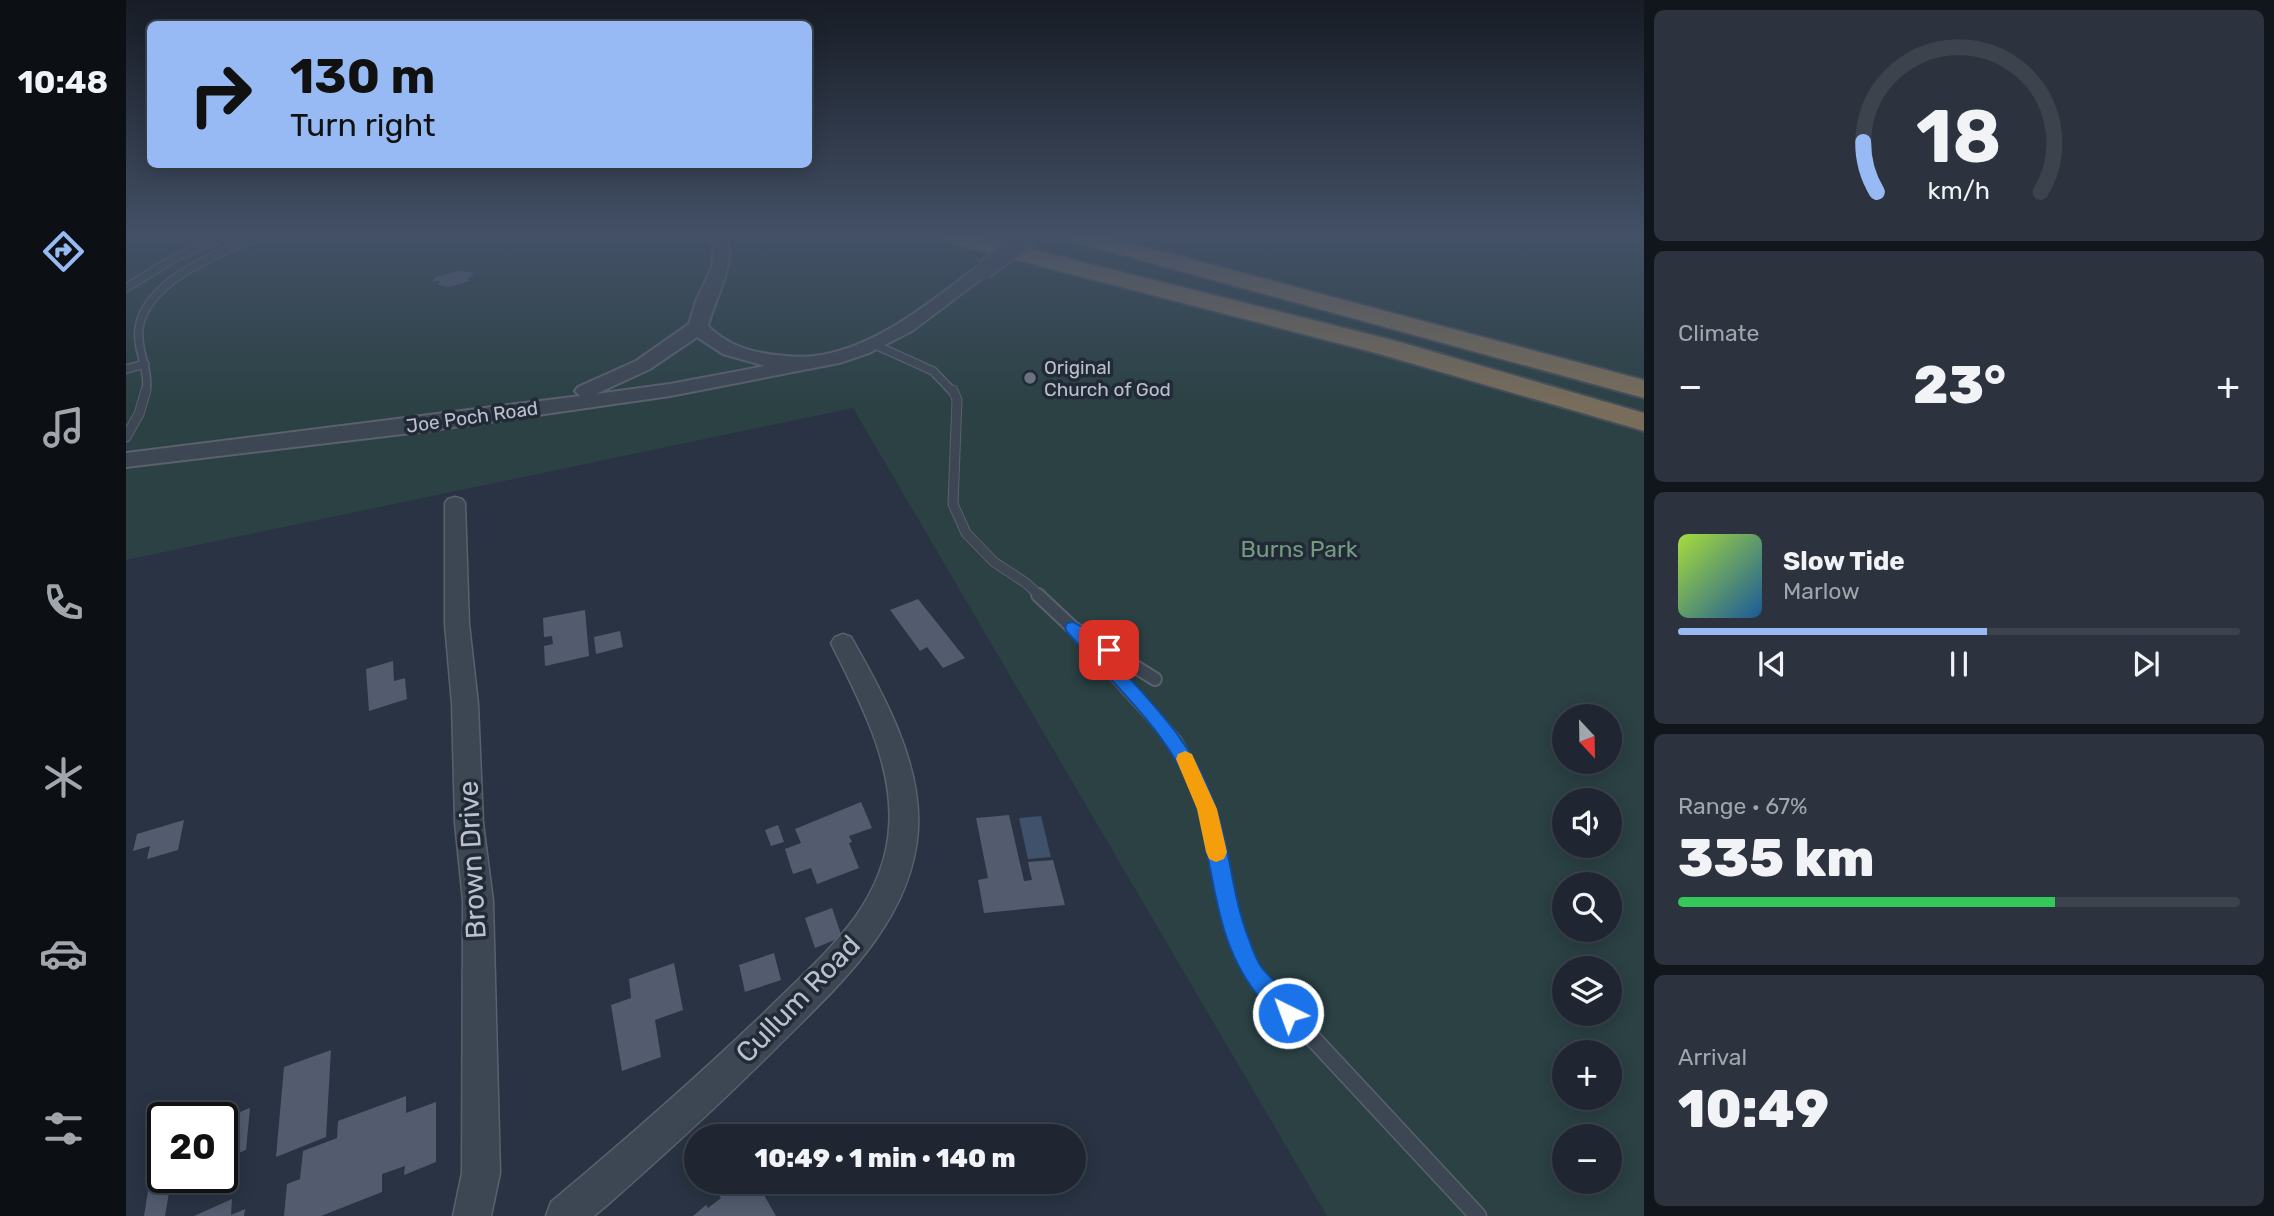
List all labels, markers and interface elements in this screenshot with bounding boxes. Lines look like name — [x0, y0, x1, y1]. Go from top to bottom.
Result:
text: 130 m — [290, 47, 435, 105]
icon: right — [175, 49, 266, 140]
text: 10:48 — [18, 63, 108, 101]
text: 18 — [1916, 94, 2002, 180]
text: Turn right — [290, 106, 435, 144]
text: km/h — [1928, 175, 1990, 204]
icon: directions — [39, 227, 88, 276]
text: Climate — [1678, 319, 1759, 347]
text: 23° — [1913, 354, 2006, 416]
place label: Original Church of God — [1044, 356, 1171, 401]
text: − — [1678, 363, 1703, 409]
text: + — [2216, 363, 2240, 409]
marker: Original Church of God — [1022, 370, 1038, 386]
street label: Joe Poch Road — [405, 396, 539, 438]
icon: music — [39, 403, 88, 452]
park label: Burns Park — [1240, 535, 1358, 563]
text: Slow Tide — [1783, 546, 1905, 577]
text: Marlow — [1783, 577, 1860, 605]
icon: phone — [39, 578, 88, 627]
pin — [1079, 620, 1139, 680]
icon: arrive — [1090, 631, 1128, 669]
icon: previous — [1753, 645, 1791, 683]
icon: pause — [1940, 645, 1978, 683]
icon: next — [2127, 645, 2165, 683]
north arrow — [1552, 704, 1622, 774]
map controls — [1552, 704, 1622, 1194]
icon: climate — [39, 753, 88, 802]
street label: Brown Drive — [451, 780, 493, 940]
button: sound — [1552, 788, 1622, 858]
text: Range · 67% — [1678, 792, 1808, 820]
text: 335 km — [1678, 827, 1874, 889]
button: search — [1552, 872, 1622, 942]
icon: car — [39, 929, 88, 978]
street label: Cullum Road — [729, 929, 867, 1069]
button: layers — [1552, 956, 1622, 1026]
position arrow — [1251, 976, 1325, 1050]
button: + — [1552, 1040, 1622, 1110]
text: Arrival — [1678, 1043, 1747, 1071]
text: 10:49 — [1678, 1078, 1829, 1140]
speed limit sign: 20 — [147, 1102, 238, 1193]
icon: filters — [39, 1104, 88, 1153]
button: − — [1552, 1124, 1622, 1194]
text: 10:49 · 1 min · 140 m — [754, 1143, 1016, 1174]

